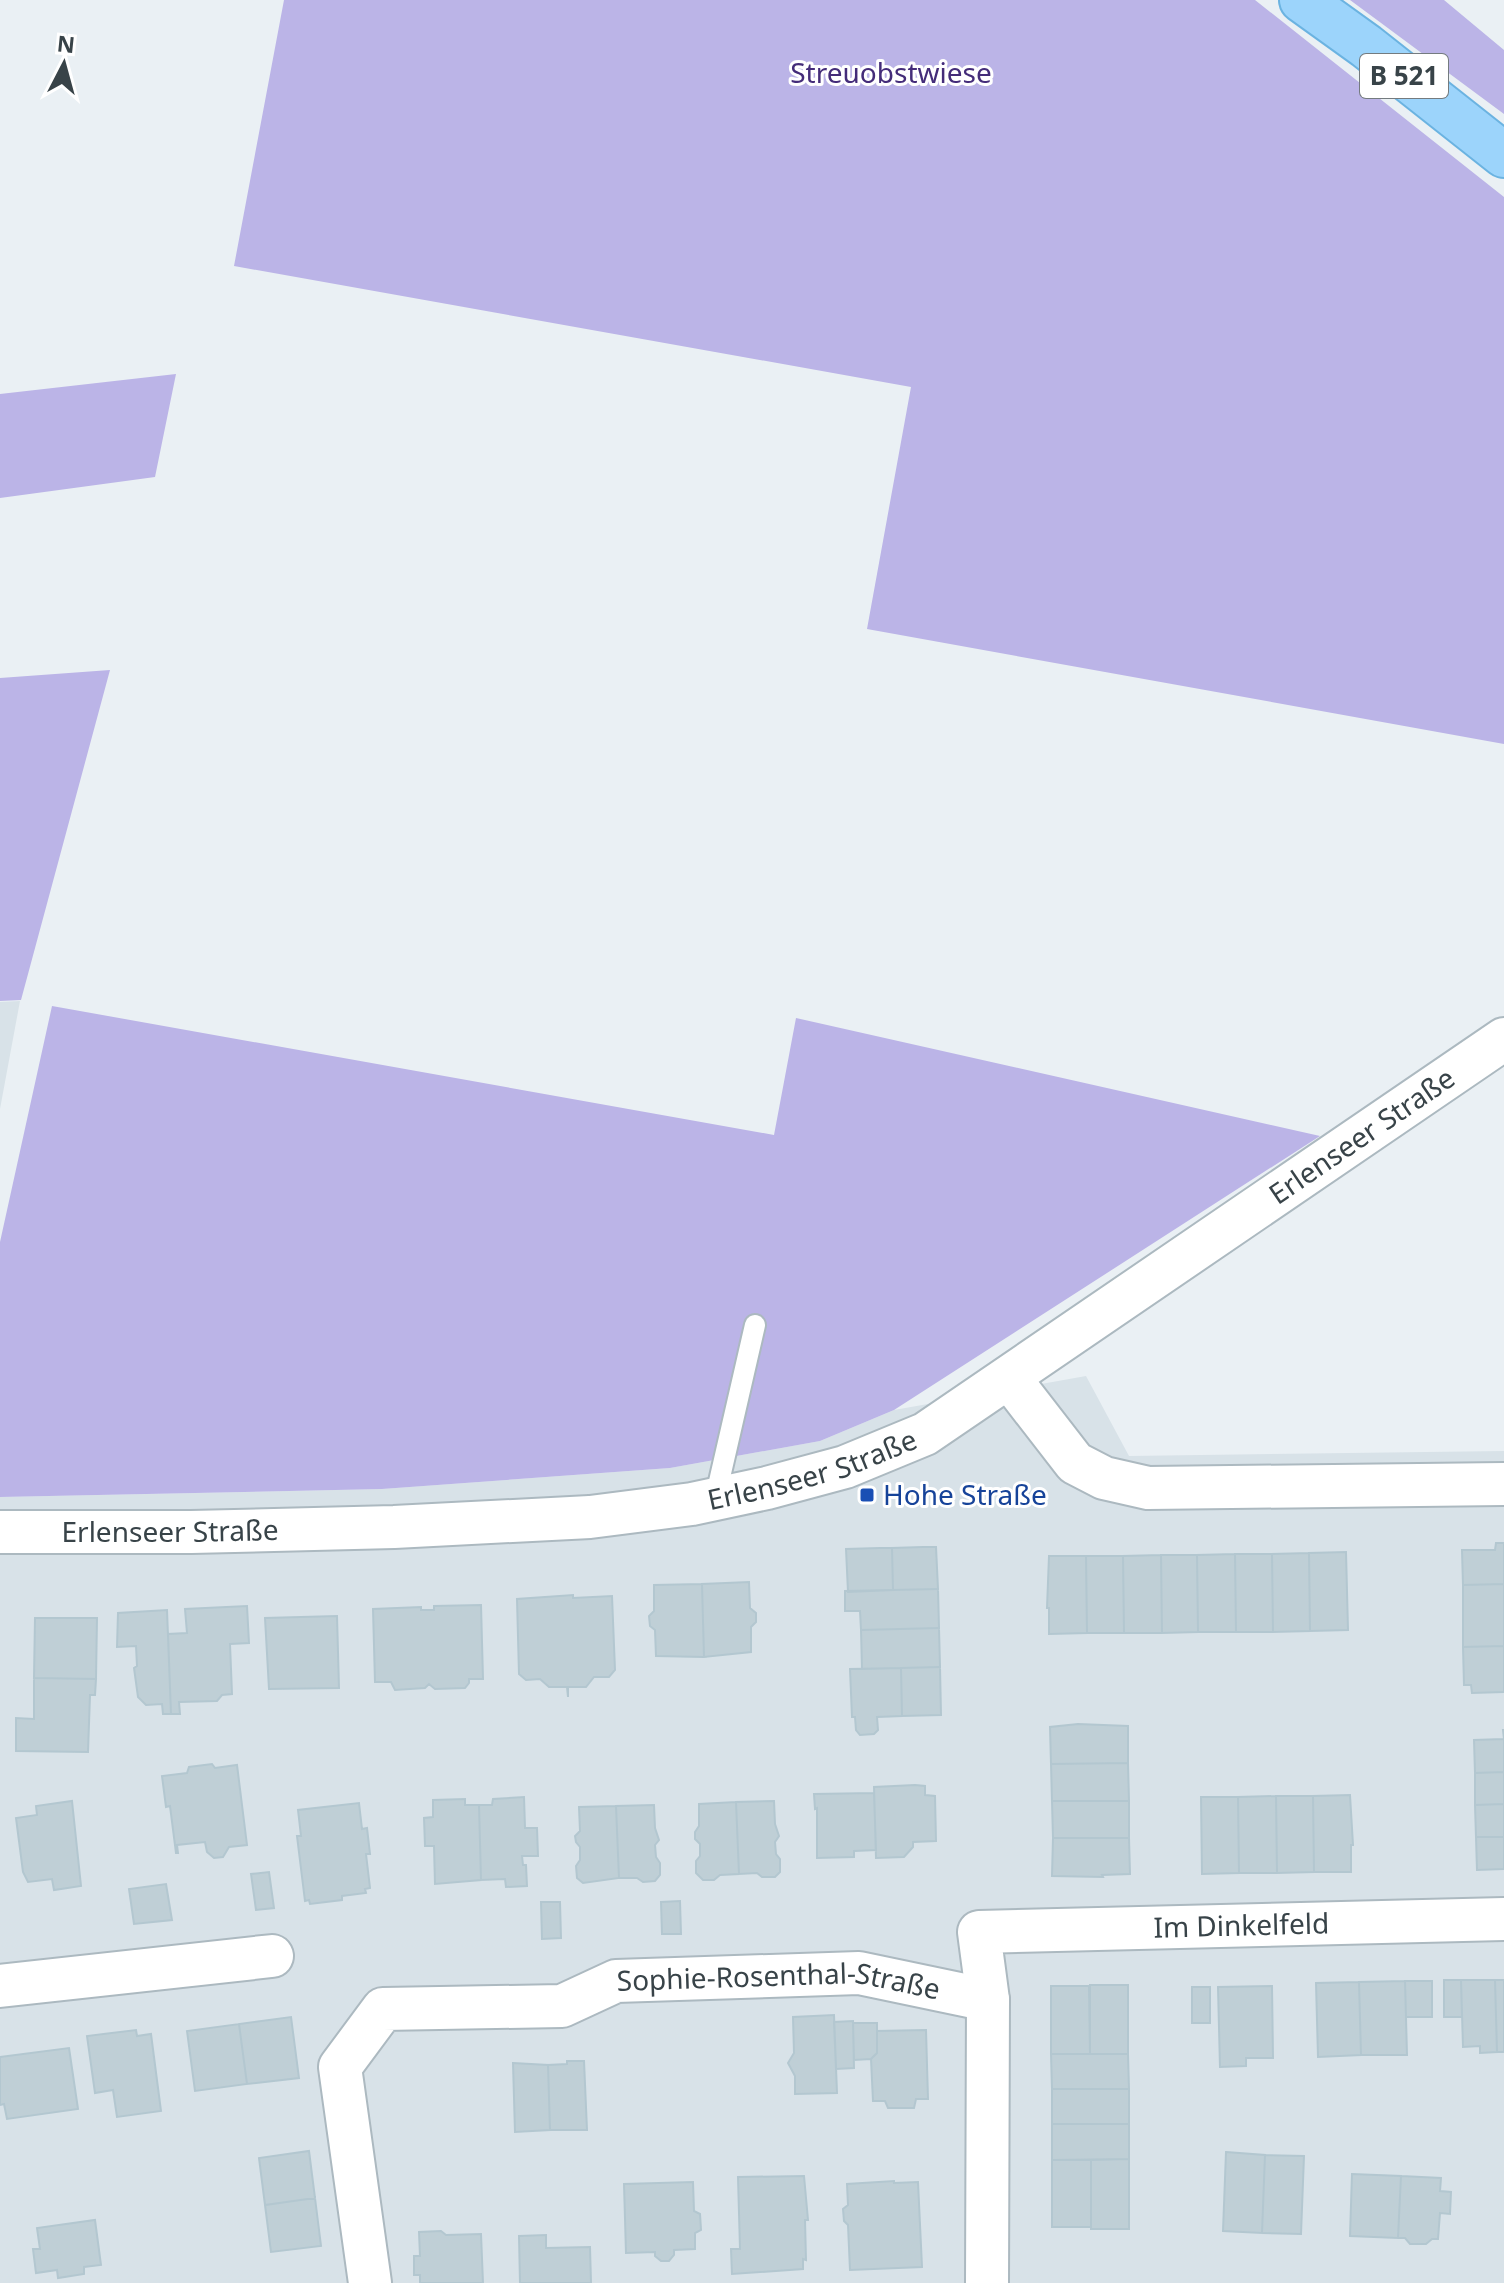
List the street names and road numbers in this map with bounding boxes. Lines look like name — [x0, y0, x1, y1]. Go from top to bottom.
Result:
road number: B 521 — [1360, 54, 1448, 98]
street label: Erlenseer Straße — [1261, 1058, 1462, 1212]
street label: Erlenseer Straße — [704, 1420, 922, 1518]
street label: Erlenseer Straße — [61, 1510, 279, 1550]
street label: Im Dinkelfeld — [1153, 1903, 1330, 1946]
street label: Sophie-Rosenthal-Straße — [616, 1953, 944, 2008]

